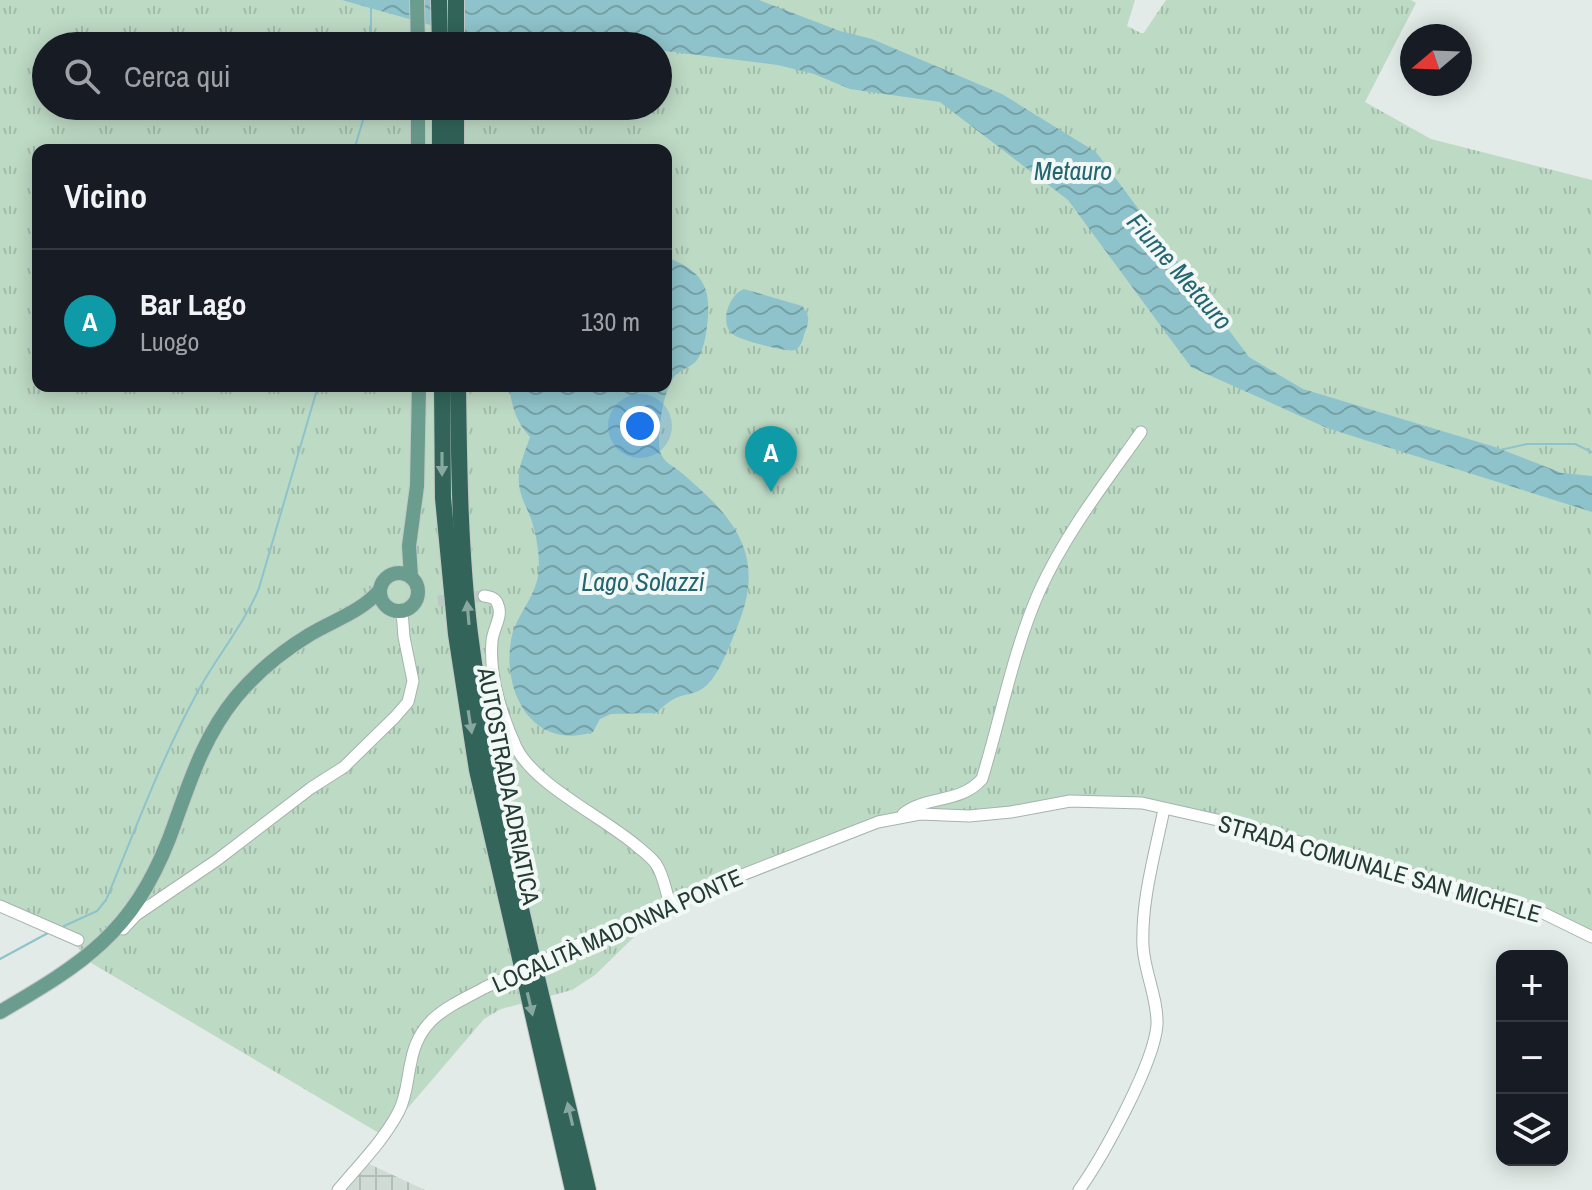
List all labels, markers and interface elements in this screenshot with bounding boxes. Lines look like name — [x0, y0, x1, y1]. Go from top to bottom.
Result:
north arrow — [1400, 24, 1472, 96]
search box — [32, 32, 672, 120]
icon: search — [60, 54, 104, 98]
text: Cerca qui — [124, 56, 231, 96]
water label: Metauro — [1034, 153, 1112, 188]
text: Vicino — [64, 173, 147, 219]
water label: Fiume Metauro — [1119, 205, 1241, 337]
text: Bar Lago — [140, 284, 247, 324]
text: A — [82, 304, 98, 339]
text: 130 m — [581, 304, 640, 339]
text: Luogo — [140, 324, 199, 359]
your location — [620, 406, 660, 446]
pin: A — [745, 426, 797, 492]
one-way arrow — [436, 452, 448, 477]
water label: Lago Solazzi — [581, 564, 705, 599]
one-way arrow — [461, 600, 474, 625]
street label: AUTOSTRADA ADRIATICA — [470, 664, 548, 908]
one-way arrow — [464, 710, 476, 735]
street label: STRADA COMUNALE SAN MICHELE — [1215, 807, 1545, 929]
street label: LOCALITÀ MADONNA PONTE — [487, 860, 747, 1000]
map controls — [1496, 950, 1568, 1166]
button: + — [1496, 950, 1568, 1022]
one-way arrow — [524, 991, 537, 1016]
button: − — [1496, 1022, 1568, 1094]
button: layers — [1496, 1094, 1568, 1166]
one-way arrow — [563, 1101, 576, 1126]

